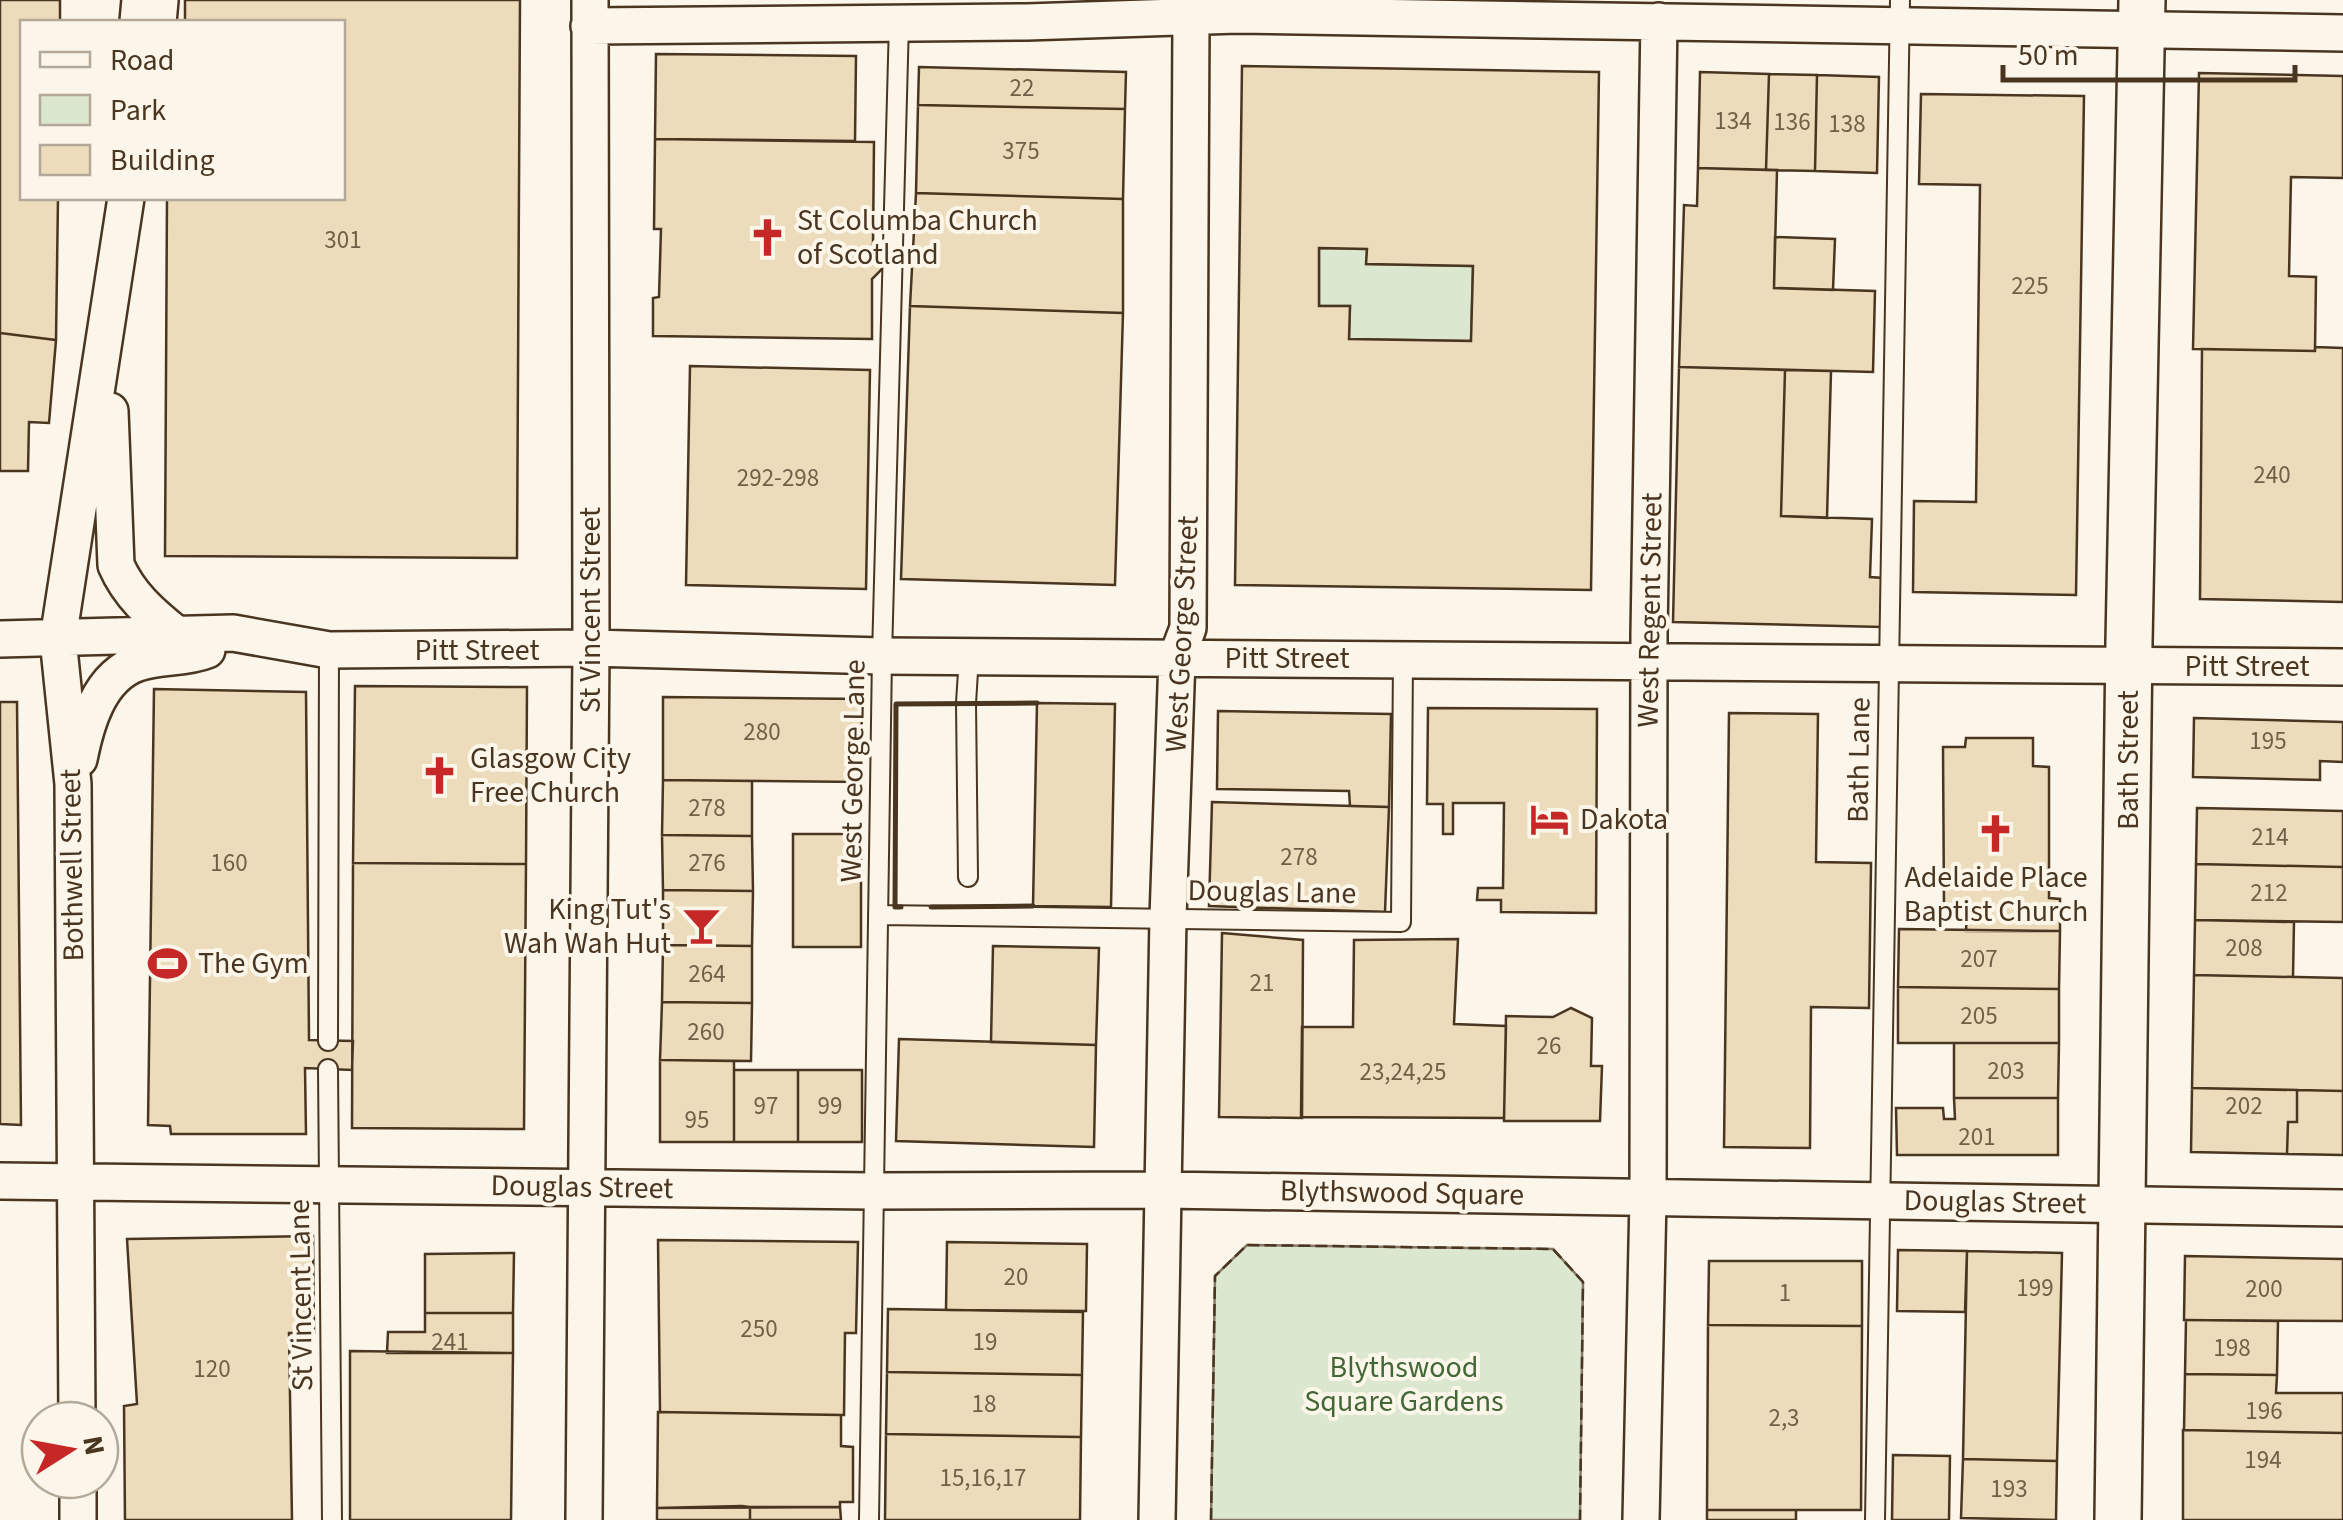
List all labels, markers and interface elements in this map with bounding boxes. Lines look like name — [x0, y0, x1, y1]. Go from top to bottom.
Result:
legend — [20, 20, 345, 200]
scale bar — [2003, 20, 2296, 82]
text: 50 m — [2018, 34, 2079, 77]
text: Road — [110, 39, 174, 82]
house number: 22 — [1010, 70, 1034, 106]
text: Park — [110, 89, 166, 132]
house number: 134 — [1714, 103, 1752, 139]
house number: 136 — [1773, 104, 1811, 140]
house number: 138 — [1828, 106, 1866, 142]
house number: 375 — [1002, 133, 1040, 169]
text: Building — [110, 139, 215, 182]
place label: St Columba Church of Scotland — [797, 199, 1038, 276]
church icon: St Columba Church of Scotland — [746, 216, 788, 258]
house number: 301 — [324, 222, 362, 258]
house number: 225 — [2011, 268, 2049, 304]
house number: 240 — [2253, 457, 2291, 493]
house number: 292-298 — [737, 460, 819, 496]
street label: West Regent Street — [1626, 492, 1674, 728]
street label: St Vincent Street — [569, 507, 612, 713]
street label: West George Street — [1154, 514, 1210, 754]
street label: Pitt Street — [414, 629, 540, 672]
street label: Pitt Street — [1224, 637, 1350, 680]
street label: Pitt Street — [2184, 645, 2310, 688]
street label: West George Lane — [830, 659, 876, 883]
street label: Bath Street — [2107, 690, 2150, 830]
street label: Bath Lane — [1836, 697, 1882, 823]
house number: 280 — [743, 714, 781, 750]
house number: 195 — [2249, 723, 2287, 759]
place label: Glasgow City Free Church — [470, 737, 631, 814]
church icon: Glasgow City Free Church — [419, 754, 461, 796]
street label: Bothwell Street — [49, 768, 95, 962]
house number: 278 — [688, 790, 726, 826]
hotel icon: Dakota — [1529, 798, 1571, 840]
place label: Dakota — [1580, 798, 1668, 841]
church icon: Adelaide Place Baptist Church — [1975, 812, 2017, 854]
house number: 214 — [2251, 819, 2289, 855]
house number: 278 — [1280, 839, 1318, 875]
house number: 160 — [210, 845, 248, 881]
house number: 276 — [688, 845, 726, 881]
place label: Adelaide Place Baptist Church — [1904, 856, 2088, 933]
street label: Douglas Lane — [1187, 869, 1357, 915]
house number: 212 — [2250, 875, 2288, 911]
place label: King Tut's Wah Wah Hut — [504, 888, 671, 965]
bar icon: King Tut's Wah Wah Hut — [680, 905, 722, 947]
house number: 208 — [2225, 930, 2263, 966]
house number: 207 — [1960, 941, 1998, 977]
sports icon: The Gym — [147, 942, 189, 984]
place label: The Gym — [198, 942, 309, 985]
house number: 264 — [688, 956, 726, 992]
house number: 21 — [1250, 965, 1274, 1001]
house number: 205 — [1960, 998, 1998, 1034]
house number: 260 — [687, 1014, 725, 1050]
house number: 26 — [1537, 1028, 1561, 1064]
house number: 203 — [1987, 1053, 2025, 1089]
house number: 23,24,25 — [1359, 1054, 1447, 1090]
house number: 97 — [754, 1088, 778, 1124]
house number: 99 — [818, 1088, 842, 1124]
house number: 202 — [2225, 1088, 2263, 1124]
house number: 95 — [685, 1102, 709, 1138]
house number: 201 — [1958, 1119, 1996, 1155]
street label: Douglas Street — [490, 1164, 674, 1210]
street label: Blythswood Square — [1280, 1169, 1524, 1217]
street label: Douglas Street — [1903, 1179, 2087, 1225]
street label: St Vincent Lane — [278, 1199, 324, 1391]
house number: 20 — [1004, 1259, 1028, 1295]
house number: 199 — [2016, 1270, 2054, 1306]
house number: 200 — [2245, 1271, 2283, 1307]
house number: 1 — [1779, 1275, 1791, 1311]
house number: 250 — [740, 1311, 778, 1347]
house number: 241 — [431, 1324, 469, 1360]
house number: 19 — [973, 1324, 997, 1360]
house number: 198 — [2213, 1330, 2251, 1366]
park label: Blythswood Square Gardens — [1304, 1346, 1504, 1423]
house number: 120 — [193, 1351, 231, 1387]
house number: 18 — [972, 1386, 996, 1422]
house number: 196 — [2245, 1393, 2283, 1429]
north arrow — [20, 1400, 120, 1500]
house number: 2,3 — [1768, 1400, 1800, 1436]
text: N — [72, 1432, 115, 1458]
house number: 194 — [2244, 1442, 2282, 1478]
house number: 15,16,17 — [939, 1460, 1027, 1496]
house number: 193 — [1990, 1471, 2028, 1507]

